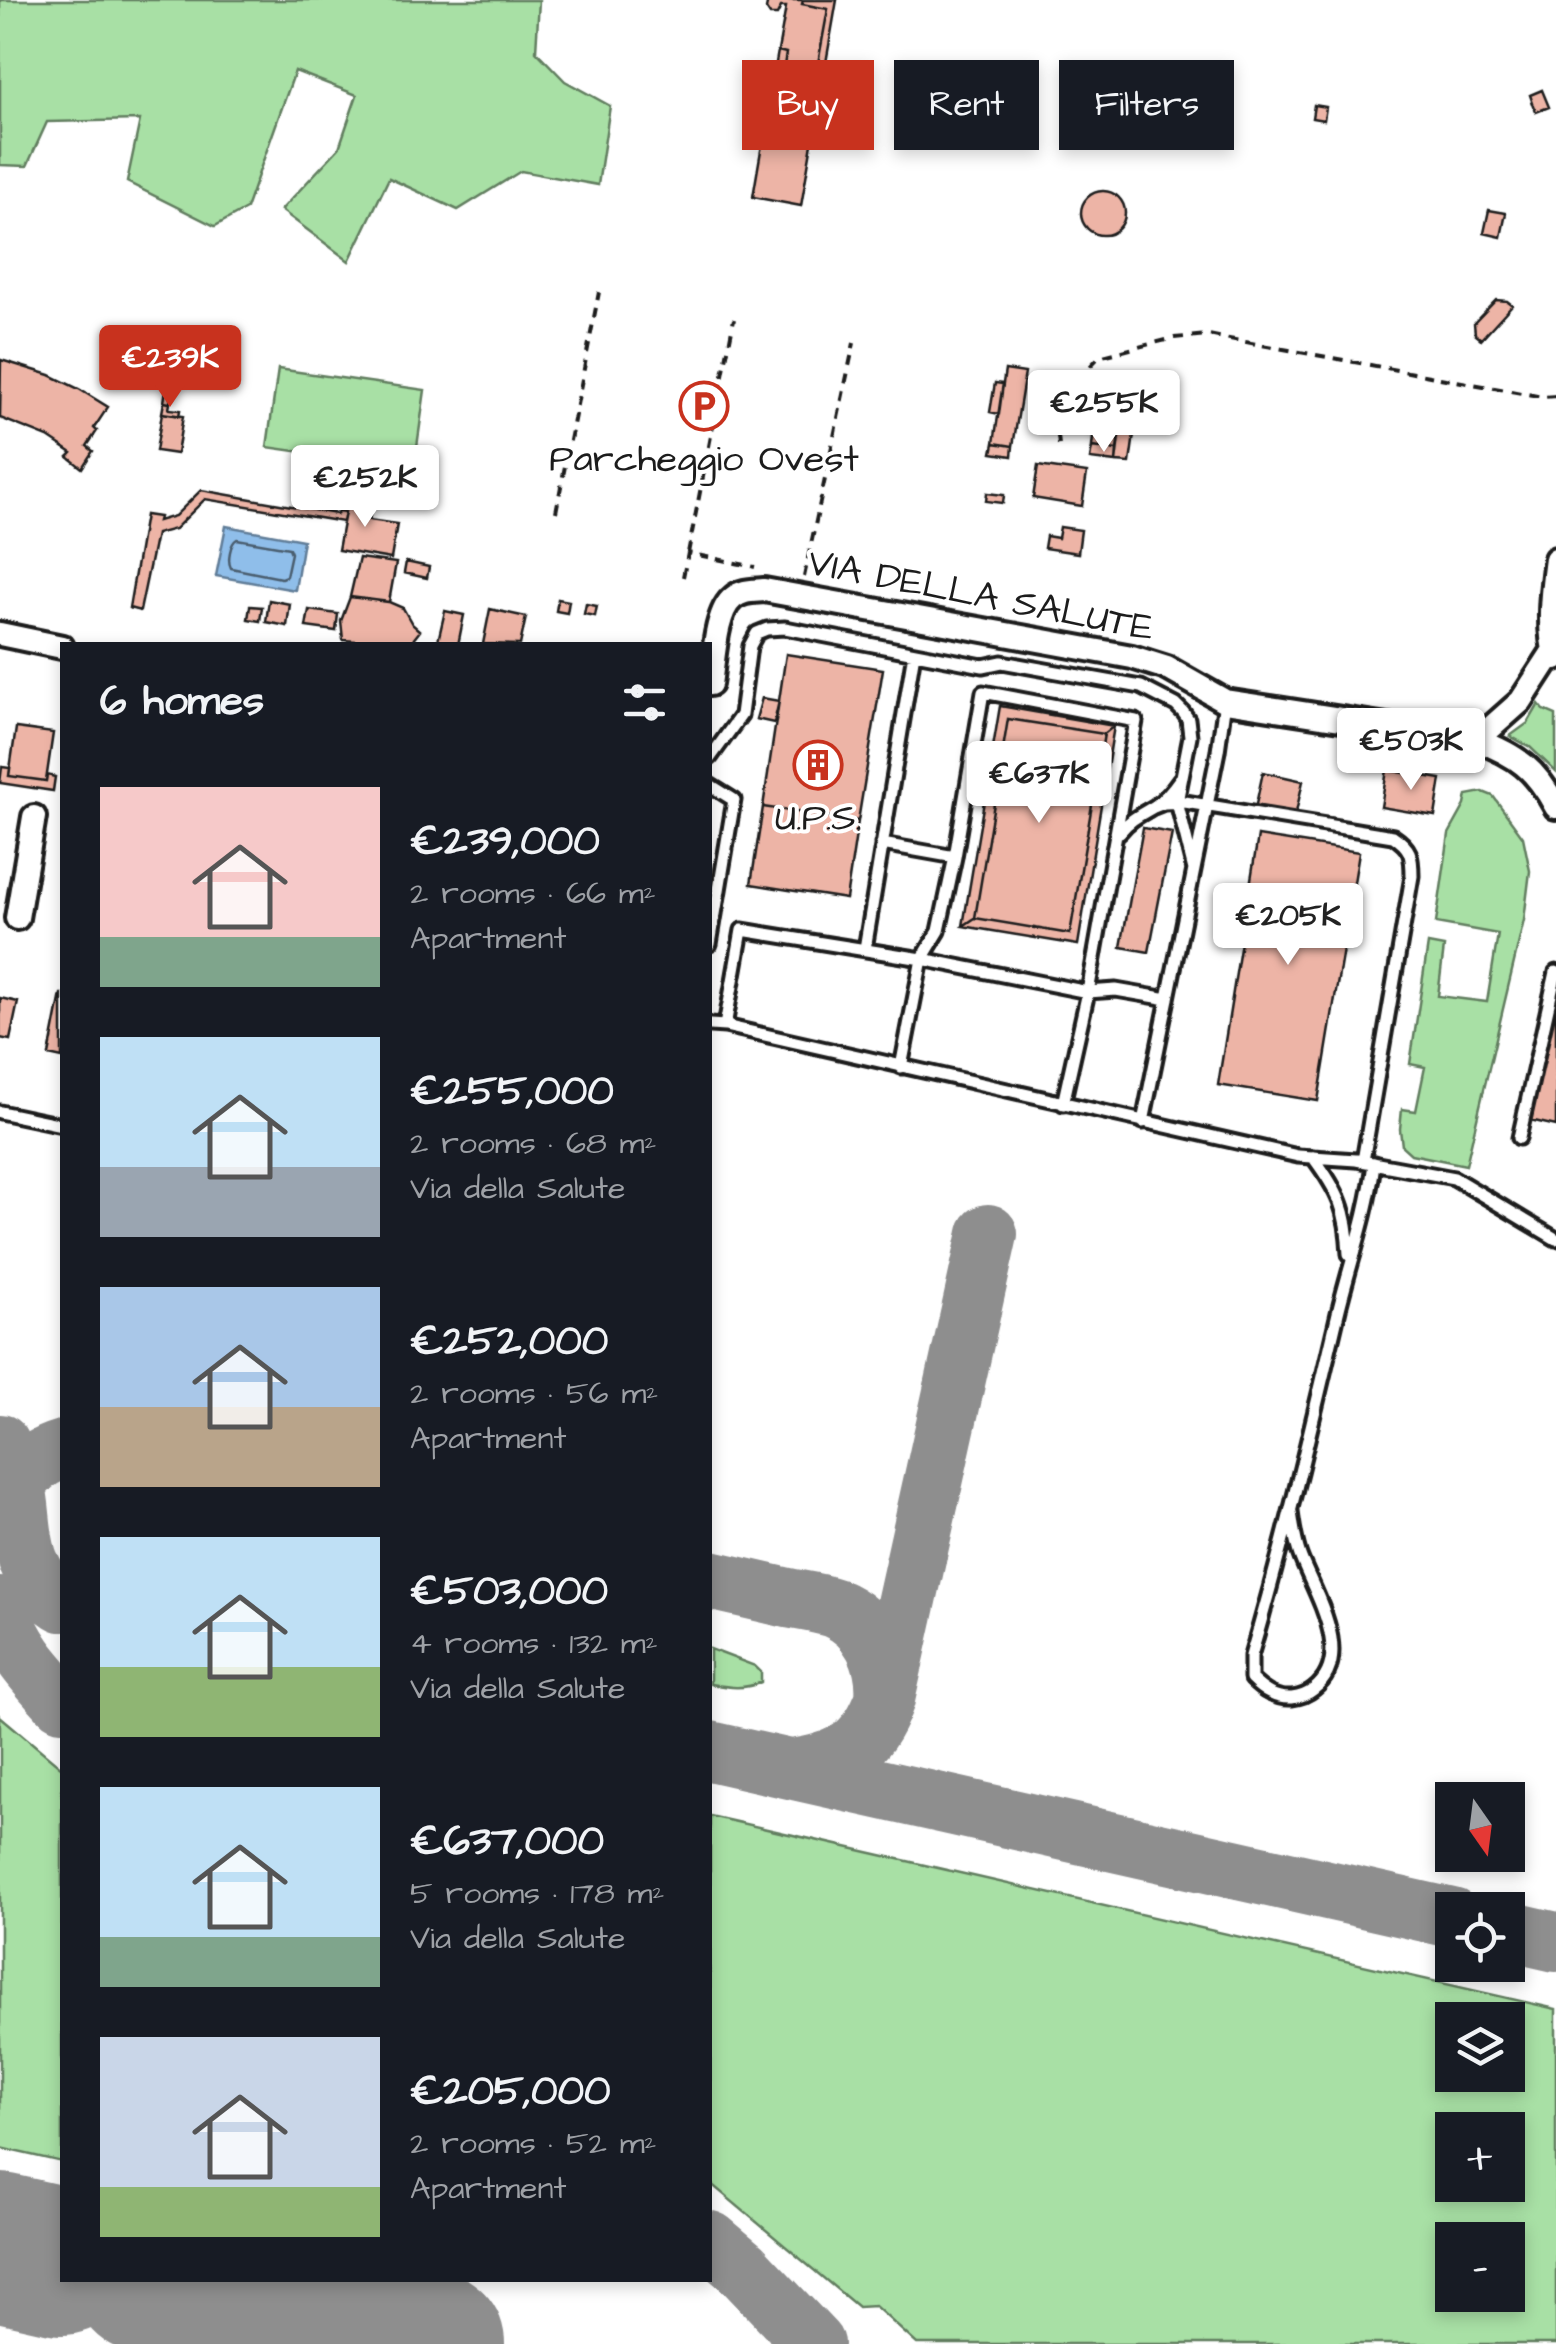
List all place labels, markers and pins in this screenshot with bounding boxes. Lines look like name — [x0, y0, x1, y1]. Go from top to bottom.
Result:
pin: €239K — [100, 325, 240, 410]
pin: €255K — [1034, 370, 1174, 455]
parking icon: Parcheggio Ovest — [678, 380, 730, 432]
place label: Parcheggio Ovest — [549, 434, 859, 486]
pin: €252K — [295, 445, 435, 530]
pin: €503K — [1341, 708, 1481, 793]
building icon: U.P.S. — [792, 739, 844, 791]
pin: €637K — [969, 741, 1109, 826]
place label: U.P.S. — [775, 793, 861, 845]
pin: €205K — [1218, 883, 1358, 968]

